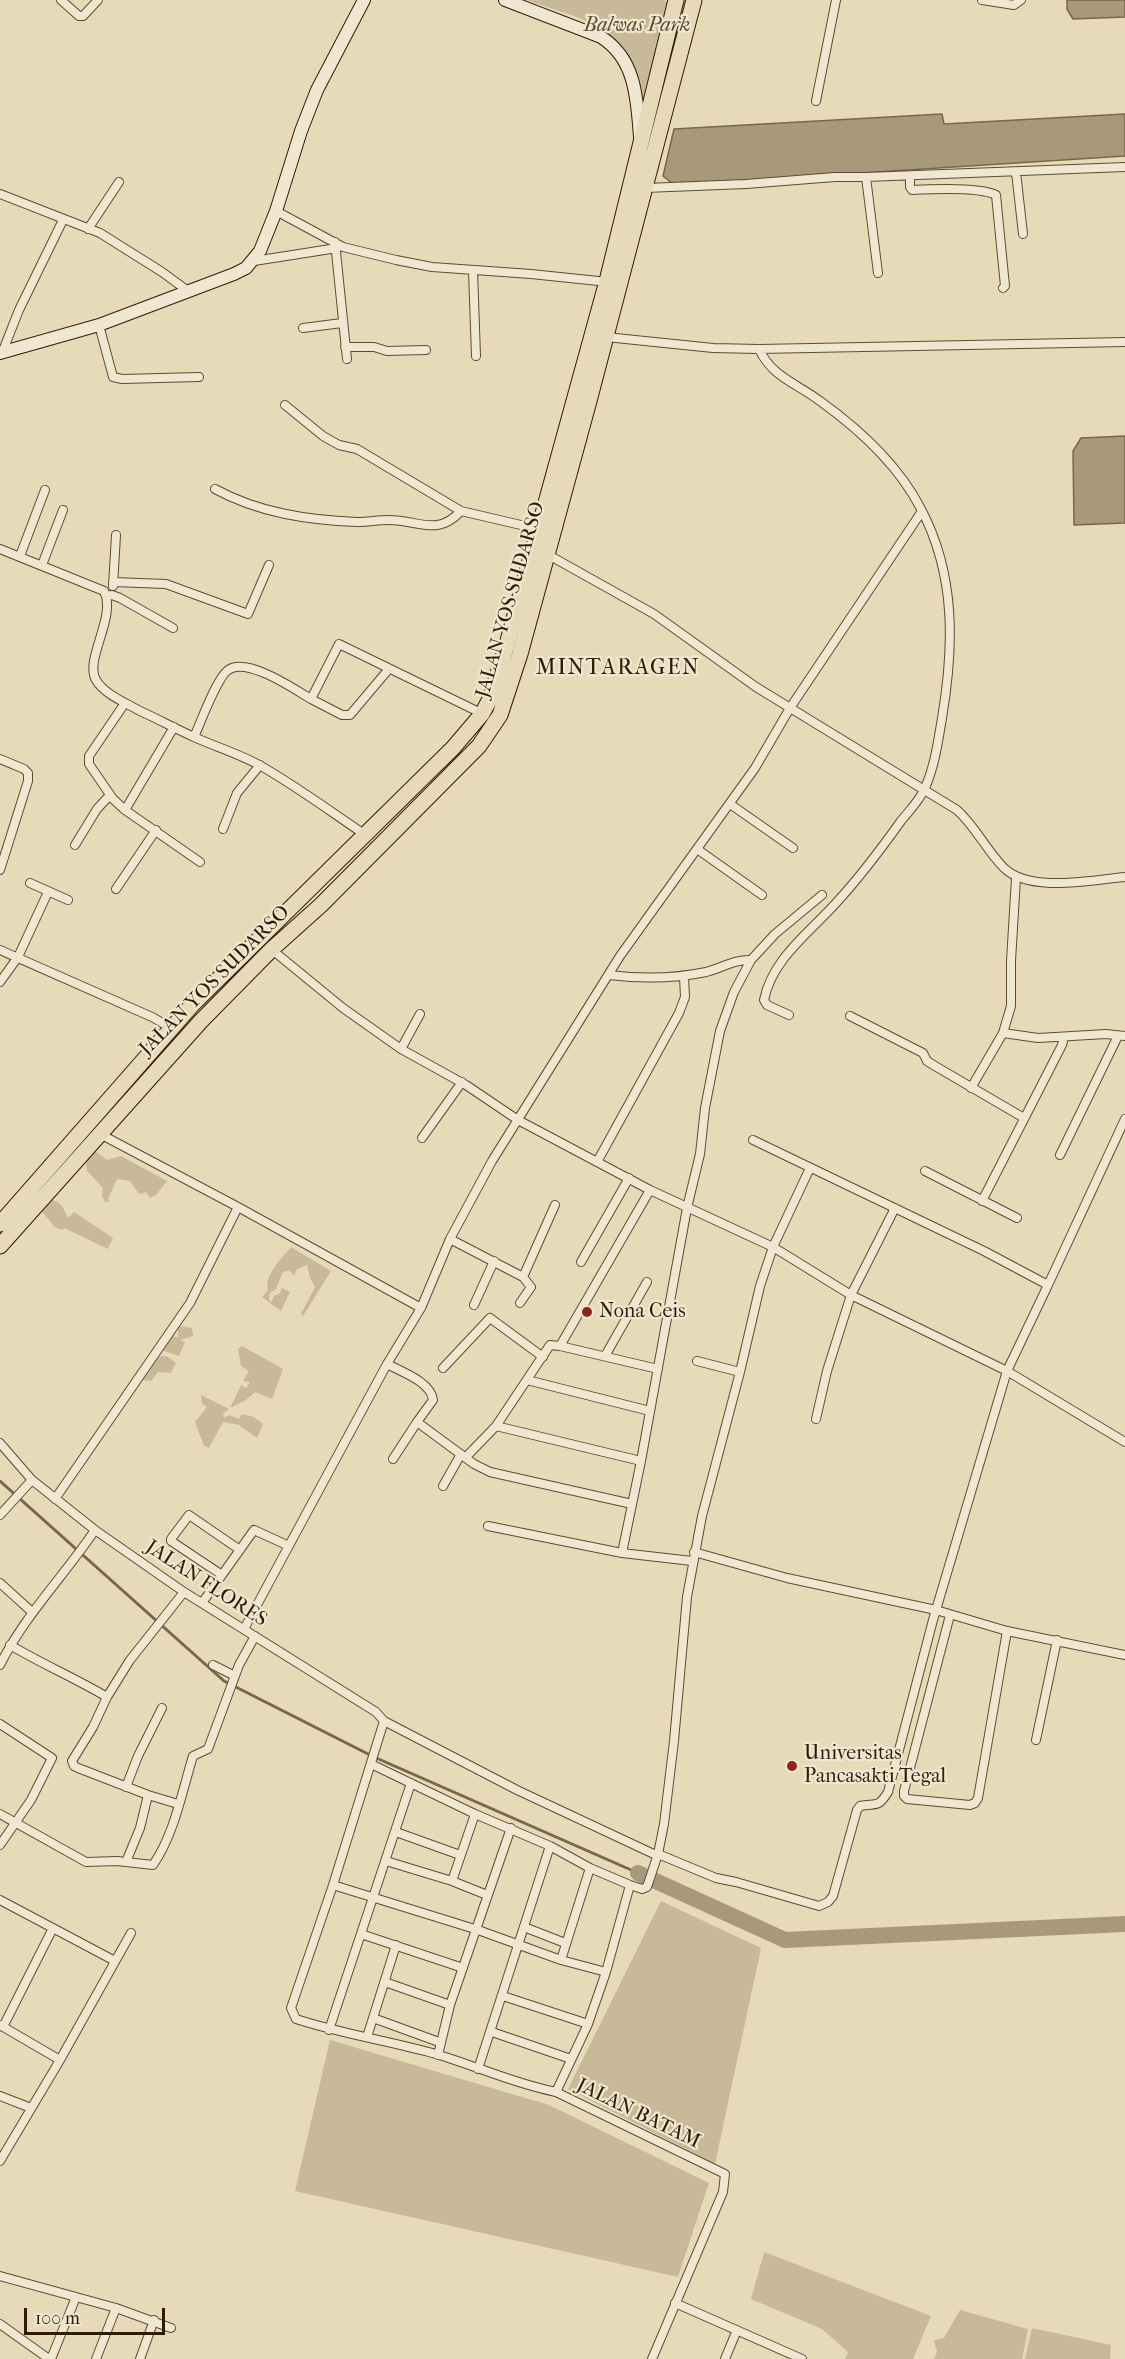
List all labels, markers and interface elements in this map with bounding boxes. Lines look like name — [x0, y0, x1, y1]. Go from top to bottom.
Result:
park label: Balwas Park — [584, 14, 690, 38]
street label: JALAN YOS SUDARSO — [471, 499, 551, 701]
district label: MINTARAGEN — [536, 656, 700, 682]
street label: JALAN YOS SUDARSO — [135, 901, 295, 1061]
place label: Nona Ceis — [599, 1300, 686, 1324]
marker: Nona Ceis — [580, 1305, 594, 1319]
street label: JALAN FLORES — [141, 1536, 271, 1632]
place label: Universitas Pancasakti Tegal — [804, 1742, 946, 1789]
marker: Universitas Pancasakti Tegal — [785, 1759, 799, 1773]
street label: JALAN BATAM — [572, 2074, 704, 2154]
scale bar — [27, 2296, 168, 2334]
text: 100 m — [35, 2308, 80, 2329]

